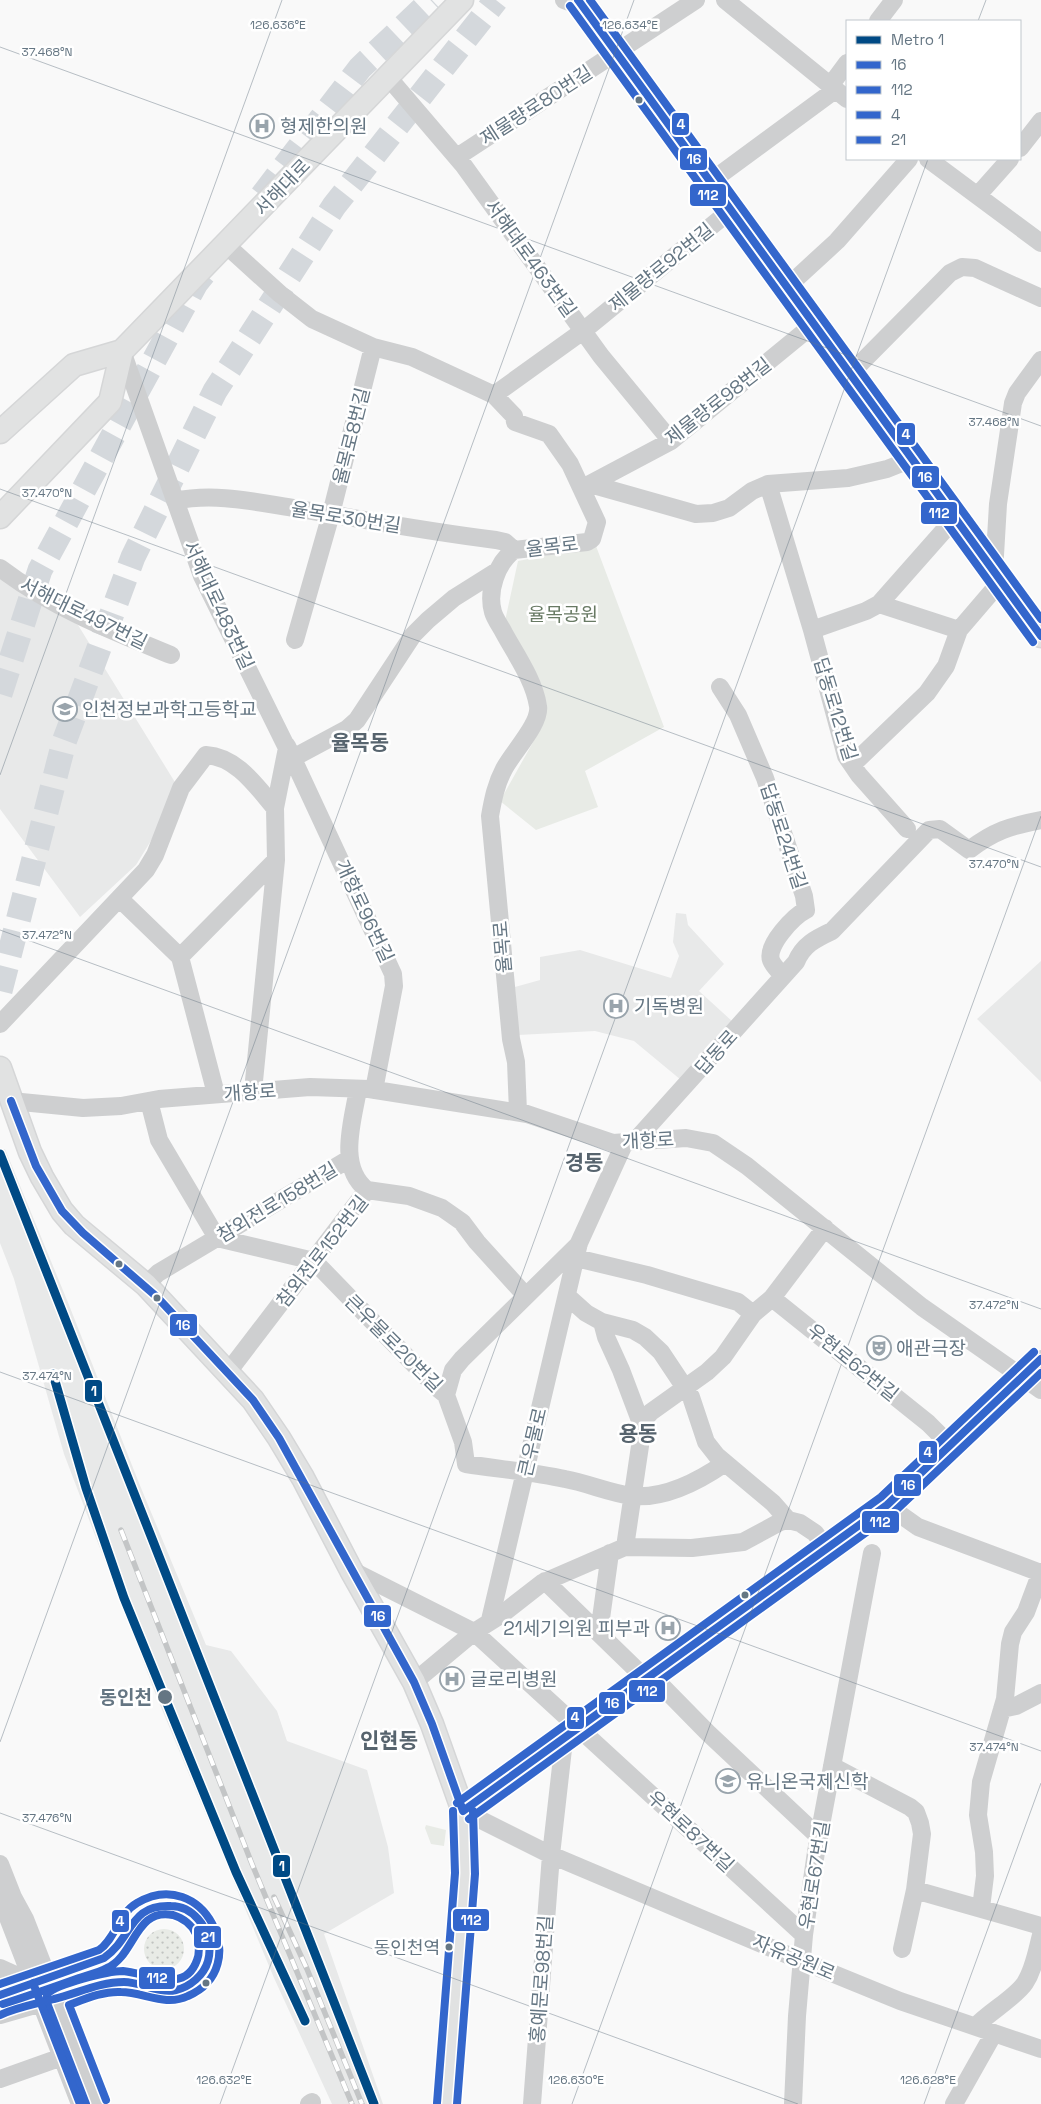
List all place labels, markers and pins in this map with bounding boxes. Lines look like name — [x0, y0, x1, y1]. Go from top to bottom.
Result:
unlabelled marker — [634, 95, 644, 105]
hospital icon: 형제한의원 — [249, 113, 275, 139]
place label: 형제한의원 — [280, 114, 367, 139]
school or university icon: 인천정보과학고등학교 — [52, 696, 78, 722]
place label: 인천정보과학고등학교 — [82, 697, 257, 722]
hospital icon: 기독병원 — [603, 993, 629, 1019]
place label: 기독병원 — [634, 994, 704, 1019]
unlabelled marker — [114, 1259, 124, 1269]
unlabelled marker — [152, 1293, 162, 1303]
theatre icon: 애관극장 — [866, 1335, 892, 1361]
place label: 애관극장 — [896, 1336, 966, 1361]
unlabelled marker — [740, 1590, 750, 1600]
hospital icon: 21세기의원 피부과 — [655, 1615, 681, 1641]
place label: 21세기의원 피부과 — [503, 1616, 650, 1641]
hospital icon: 글로리병원 — [439, 1666, 465, 1692]
place label: 글로리병원 — [470, 1667, 557, 1692]
place label: 동인천 — [100, 1685, 152, 1710]
marker: 동인천 — [156, 1688, 174, 1706]
school or university icon: 유니온국제신학 — [715, 1768, 741, 1794]
place label: 유니온국제신학 — [746, 1769, 869, 1794]
place label: 동인천역 — [374, 1936, 440, 1959]
marker: 동인천역 — [444, 1942, 454, 1952]
unlabelled marker — [201, 1978, 211, 1988]

